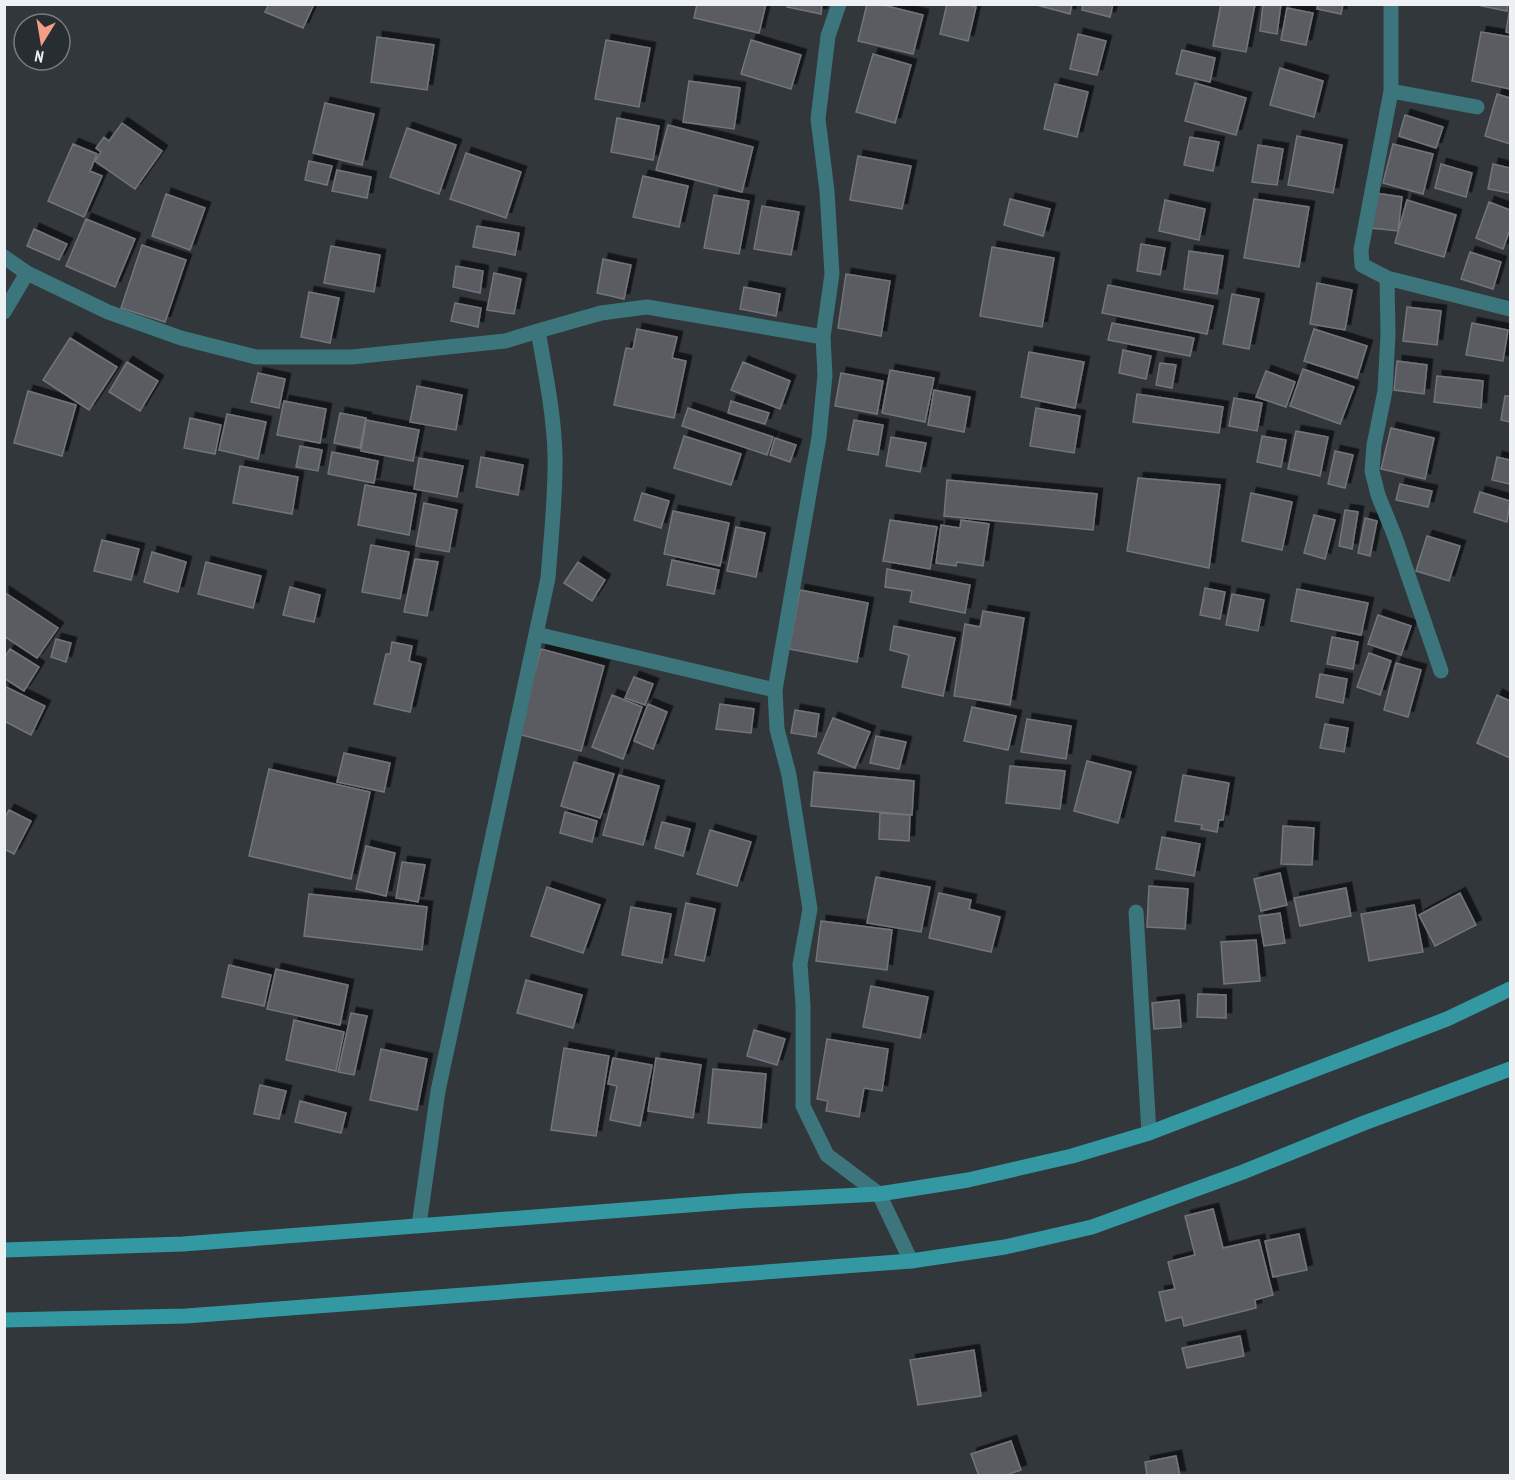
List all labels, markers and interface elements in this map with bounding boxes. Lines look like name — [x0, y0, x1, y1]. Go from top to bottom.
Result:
north arrow — [12, 12, 72, 72]
text: N — [33, 46, 45, 67]

